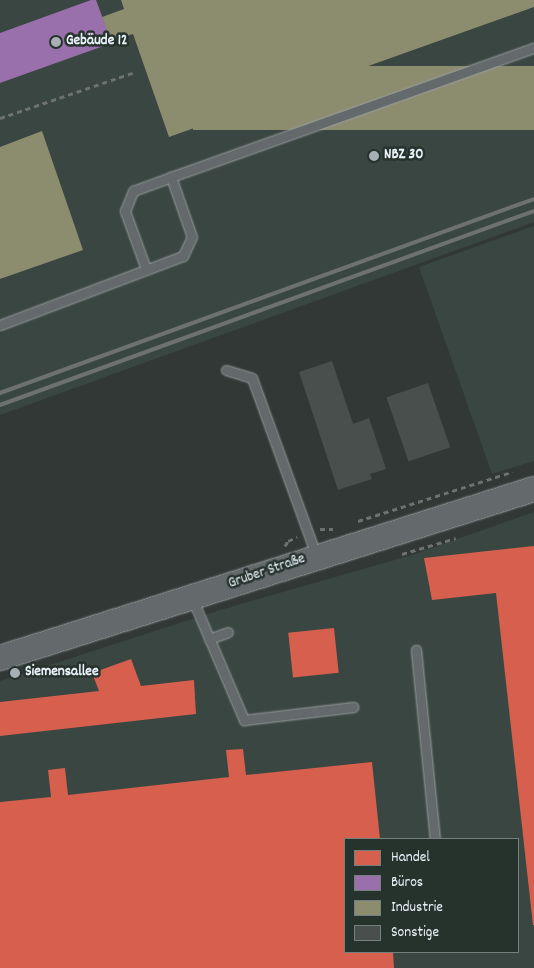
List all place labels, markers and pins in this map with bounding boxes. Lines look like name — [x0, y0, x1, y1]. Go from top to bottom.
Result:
place label: Gebäude 12 — [66, 33, 128, 51]
marker: Gebäude 12 — [50, 36, 62, 48]
place label: NBZ 30 — [384, 147, 423, 165]
marker: NBZ 30 — [368, 150, 380, 162]
place label: Siemensallee — [25, 664, 98, 682]
marker: Siemensallee — [9, 667, 21, 679]

